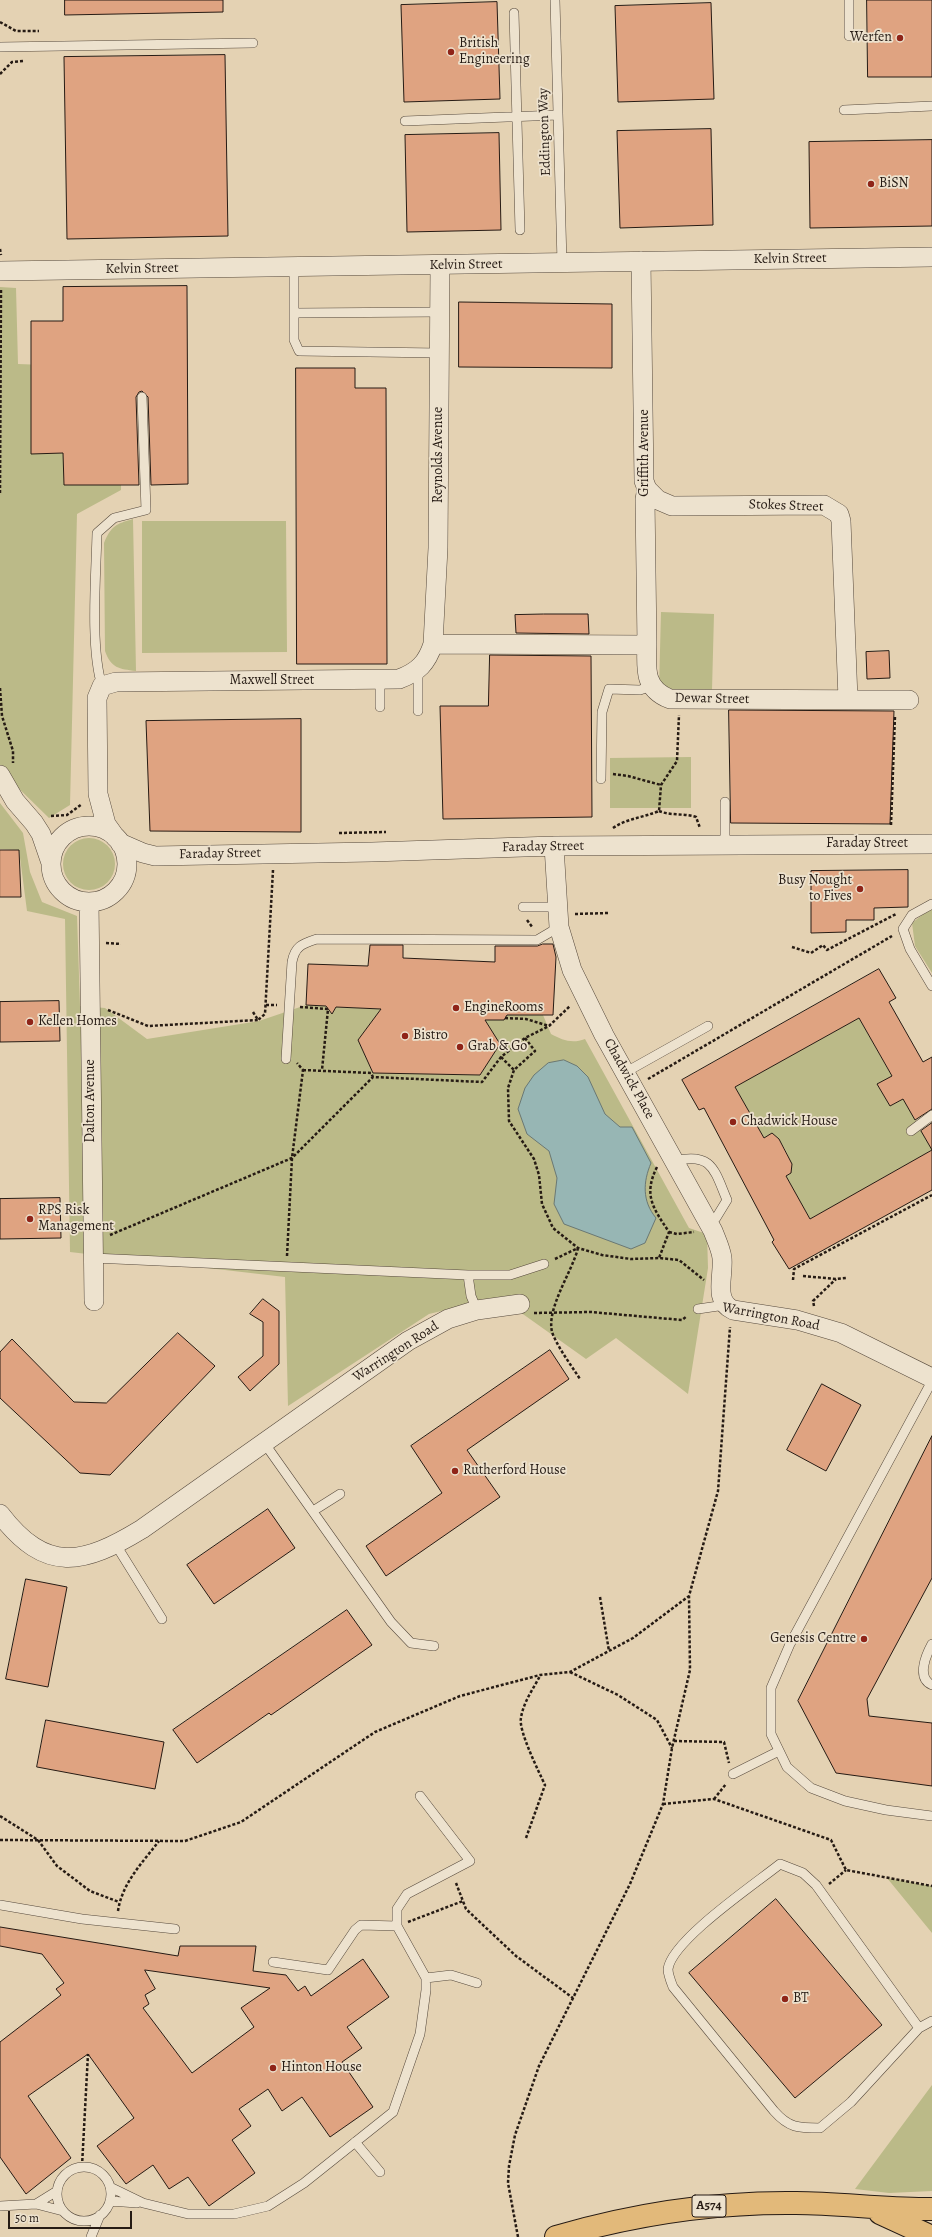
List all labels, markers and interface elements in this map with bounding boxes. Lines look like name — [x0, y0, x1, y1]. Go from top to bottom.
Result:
place label: Werfen — [850, 30, 892, 46]
marker: Werfen — [895, 33, 905, 43]
place label: British Engineering — [459, 36, 530, 68]
marker: British Engineering — [446, 47, 456, 57]
street label: Eddington Way — [535, 88, 555, 176]
place label: BiSN — [879, 176, 909, 192]
marker: BiSN — [866, 179, 876, 189]
street label: Kelvin Street — [753, 250, 827, 268]
street label: Kelvin Street — [429, 256, 503, 274]
street label: Kelvin Street — [105, 260, 179, 278]
street label: Reynolds Avenue — [431, 407, 447, 503]
street label: Griffith Avenue — [637, 409, 653, 497]
street label: Stokes Street — [748, 496, 824, 516]
street label: Maxwell Street — [230, 673, 314, 689]
street label: Dewar Street — [674, 690, 750, 708]
street label: Faraday Street — [826, 836, 908, 852]
street label: Faraday Street — [502, 838, 584, 856]
street label: Faraday Street — [179, 845, 261, 863]
place label: Busy Nought to Fives — [778, 873, 852, 906]
marker: Busy Nought to Fives — [855, 884, 865, 894]
place label: EngineRooms — [464, 1000, 543, 1016]
marker: EngineRooms — [451, 1003, 461, 1013]
place label: Kellen Homes — [38, 1014, 117, 1030]
marker: Kellen Homes — [25, 1017, 35, 1027]
place label: Bistro — [413, 1028, 448, 1044]
marker: Bistro — [400, 1031, 410, 1041]
street label: Chadwick Place — [600, 1036, 658, 1122]
place label: Grab & Go — [468, 1039, 527, 1055]
marker: Grab & Go — [455, 1042, 465, 1052]
street label: Dalton Avenue — [83, 1059, 99, 1143]
place label: Chadwick House — [741, 1114, 837, 1130]
marker: Chadwick House — [728, 1117, 738, 1127]
place label: RPS Risk Management — [38, 1203, 114, 1236]
marker: RPS Risk Management — [25, 1214, 35, 1224]
street label: Warrington Road — [721, 1299, 821, 1335]
street label: Warrington Road — [350, 1318, 442, 1386]
place label: Rutherford House — [463, 1463, 566, 1479]
marker: Rutherford House — [450, 1466, 460, 1476]
place label: Genesis Centre — [770, 1631, 856, 1647]
marker: Genesis Centre — [859, 1634, 869, 1644]
place label: BT — [793, 1991, 809, 2007]
marker: BT — [780, 1994, 790, 2004]
place label: Hinton House — [281, 2060, 362, 2076]
marker: Hinton House — [268, 2063, 278, 2073]
road number: A574 — [692, 2195, 726, 2217]
scale bar — [10, 2203, 134, 2229]
text: 50 m — [15, 2210, 39, 2226]

